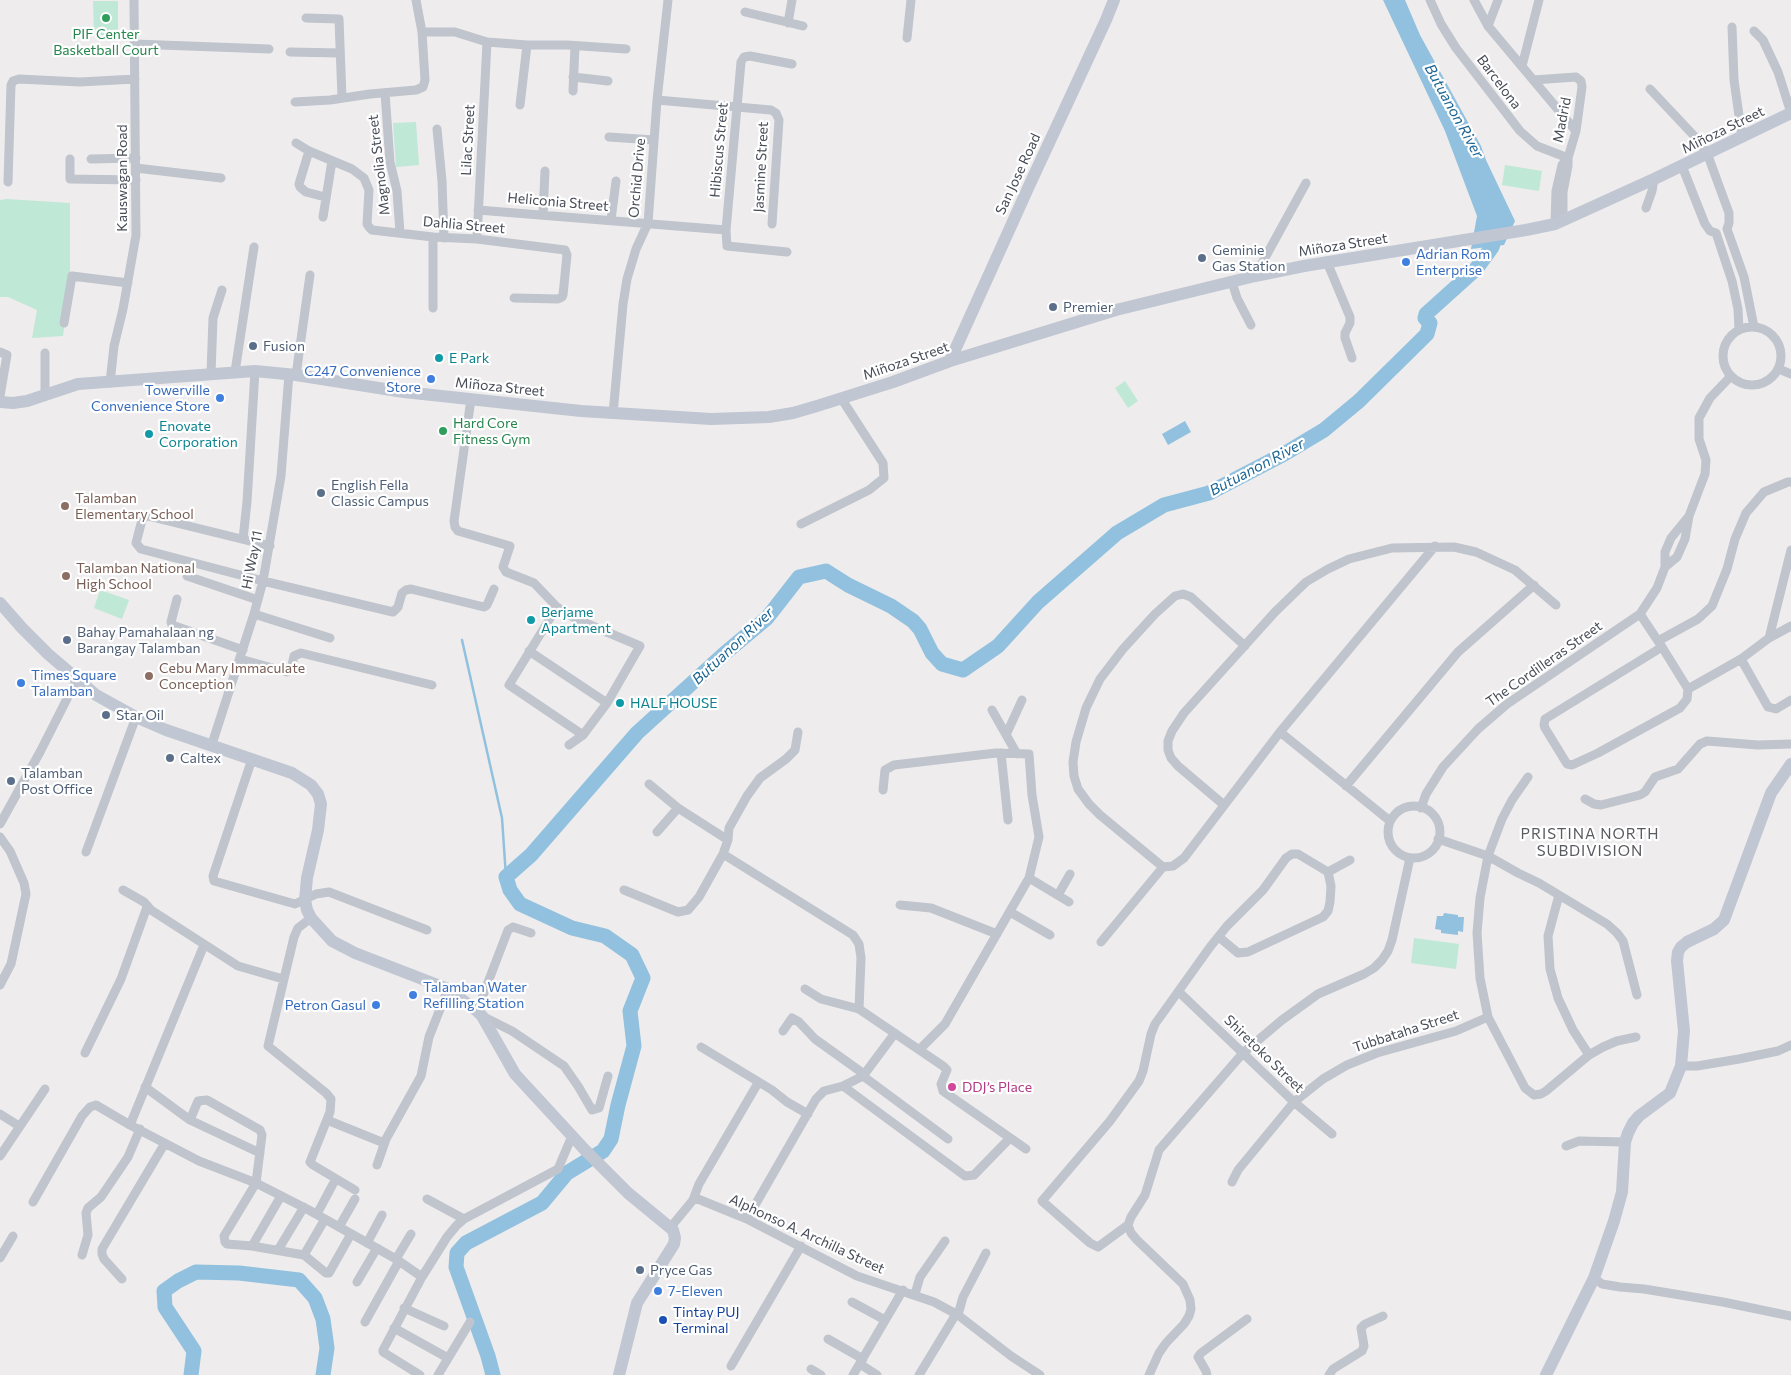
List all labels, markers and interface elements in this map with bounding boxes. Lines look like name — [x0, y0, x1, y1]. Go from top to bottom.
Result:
marker: PIF Center Basketball Court — [100, 12, 112, 24]
place label: PIF Center Basketball Court — [53, 26, 159, 58]
street label: Barcelona — [1473, 52, 1525, 112]
water label: Butuanon River — [1421, 61, 1487, 161]
street label: Madrid — [1549, 96, 1575, 144]
street label: Hibiscus Street — [706, 102, 732, 198]
street label: Miñoza Street — [1679, 103, 1767, 157]
street label: Lilac Street — [458, 104, 478, 176]
street label: Magnolia Street — [364, 114, 394, 216]
street label: Jasmine Street — [750, 121, 772, 213]
street label: Kauswagan Road — [114, 124, 130, 232]
street label: San Jose Road — [992, 131, 1044, 217]
street label: Orchid Drive — [625, 137, 649, 219]
street label: Heliconia Street — [507, 189, 609, 215]
street label: Dahlia Street — [422, 213, 506, 237]
street label: Miñoza Street — [1297, 230, 1389, 260]
place label: Geminie Gas Station — [1212, 242, 1285, 274]
place label: Adrian Rom Enterprise — [1416, 246, 1490, 278]
marker: Geminie Gas Station — [1196, 252, 1208, 264]
marker: Adrian Rom Enterprise — [1400, 256, 1412, 268]
place label: Premier — [1063, 299, 1113, 315]
marker: Premier — [1047, 301, 1059, 313]
place label: Fusion — [263, 338, 305, 354]
street label: Miñoza Street — [861, 338, 951, 384]
marker: Fusion — [247, 340, 259, 352]
place label: E Park — [449, 350, 489, 366]
marker: E Park — [433, 352, 445, 364]
place label: C247 Convenience Store — [304, 363, 421, 396]
marker: C247 Convenience Store — [425, 373, 437, 385]
street label: Miñoza Street — [454, 374, 546, 400]
place label: Towerville Convenience Store — [91, 382, 210, 414]
marker: Towerville Convenience Store — [214, 392, 226, 404]
place label: Hard Core Fitness Gym — [453, 415, 531, 448]
place label: Enovate Corporation — [159, 418, 238, 451]
marker: Hard Core Fitness Gym — [437, 425, 449, 437]
marker: Enovate Corporation — [143, 428, 155, 440]
water label: Butuanon River — [1207, 434, 1307, 500]
place label: English Fella Classic Campus — [331, 477, 429, 510]
marker: English Fella Classic Campus — [315, 487, 327, 499]
place label: Talamban Elementary School — [75, 490, 194, 522]
marker: Talamban Elementary School — [59, 500, 71, 512]
street label: Hi Way 11 — [238, 529, 266, 591]
place label: Talamban National High School — [76, 560, 195, 592]
marker: Talamban National High School — [60, 570, 72, 582]
place label: Berjame Apartment — [541, 604, 611, 636]
water label: Butuanon River — [689, 604, 777, 688]
marker: Berjame Apartment — [525, 614, 537, 626]
street label: The Cordilleras Street — [1483, 618, 1605, 710]
place label: Bahay Pamahalaan ng Barangay Talamban — [77, 624, 214, 656]
marker: Bahay Pamahalaan ng Barangay Talamban — [61, 634, 73, 646]
place label: Cebu Mary Immaculate Conception — [159, 660, 305, 692]
place label: Times Square Talamban — [31, 667, 116, 700]
marker: Cebu Mary Immaculate Conception — [143, 670, 155, 682]
marker: Times Square Talamban — [15, 677, 27, 689]
place label: HALF HOUSE — [630, 695, 718, 711]
marker: HALF HOUSE — [614, 697, 626, 709]
place label: Star Oil — [116, 707, 164, 723]
marker: Star Oil — [100, 709, 112, 721]
place label: Caltex — [180, 750, 221, 766]
marker: Caltex — [164, 752, 176, 764]
place label: Talamban Post Office — [21, 765, 93, 798]
marker: Talamban Post Office — [5, 775, 17, 787]
district label: PRISTINA NORTH SUBDIVISION — [1519, 825, 1661, 860]
place label: Talamban Water Refilling Station — [423, 979, 527, 1012]
marker: Talamban Water Refilling Station — [407, 989, 419, 1001]
place label: Petron Gasul — [285, 997, 366, 1013]
marker: Petron Gasul — [370, 999, 382, 1011]
street label: Tubbataha Street — [1351, 1006, 1461, 1056]
street label: Shiretoko Street — [1221, 1012, 1307, 1096]
place label: DDJ’s Place — [962, 1079, 1032, 1095]
marker: DDJ’s Place — [946, 1081, 958, 1093]
street label: Alphonso A. Archilla Street — [727, 1191, 887, 1277]
place label: Pryce Gas — [650, 1262, 712, 1278]
marker: Pryce Gas — [634, 1264, 646, 1276]
place label: 7-Eleven — [668, 1283, 723, 1299]
marker: 7-Eleven — [652, 1285, 664, 1297]
place label: Tintay PUJ Terminal — [673, 1304, 740, 1336]
marker: Tintay PUJ Terminal — [657, 1314, 669, 1326]

